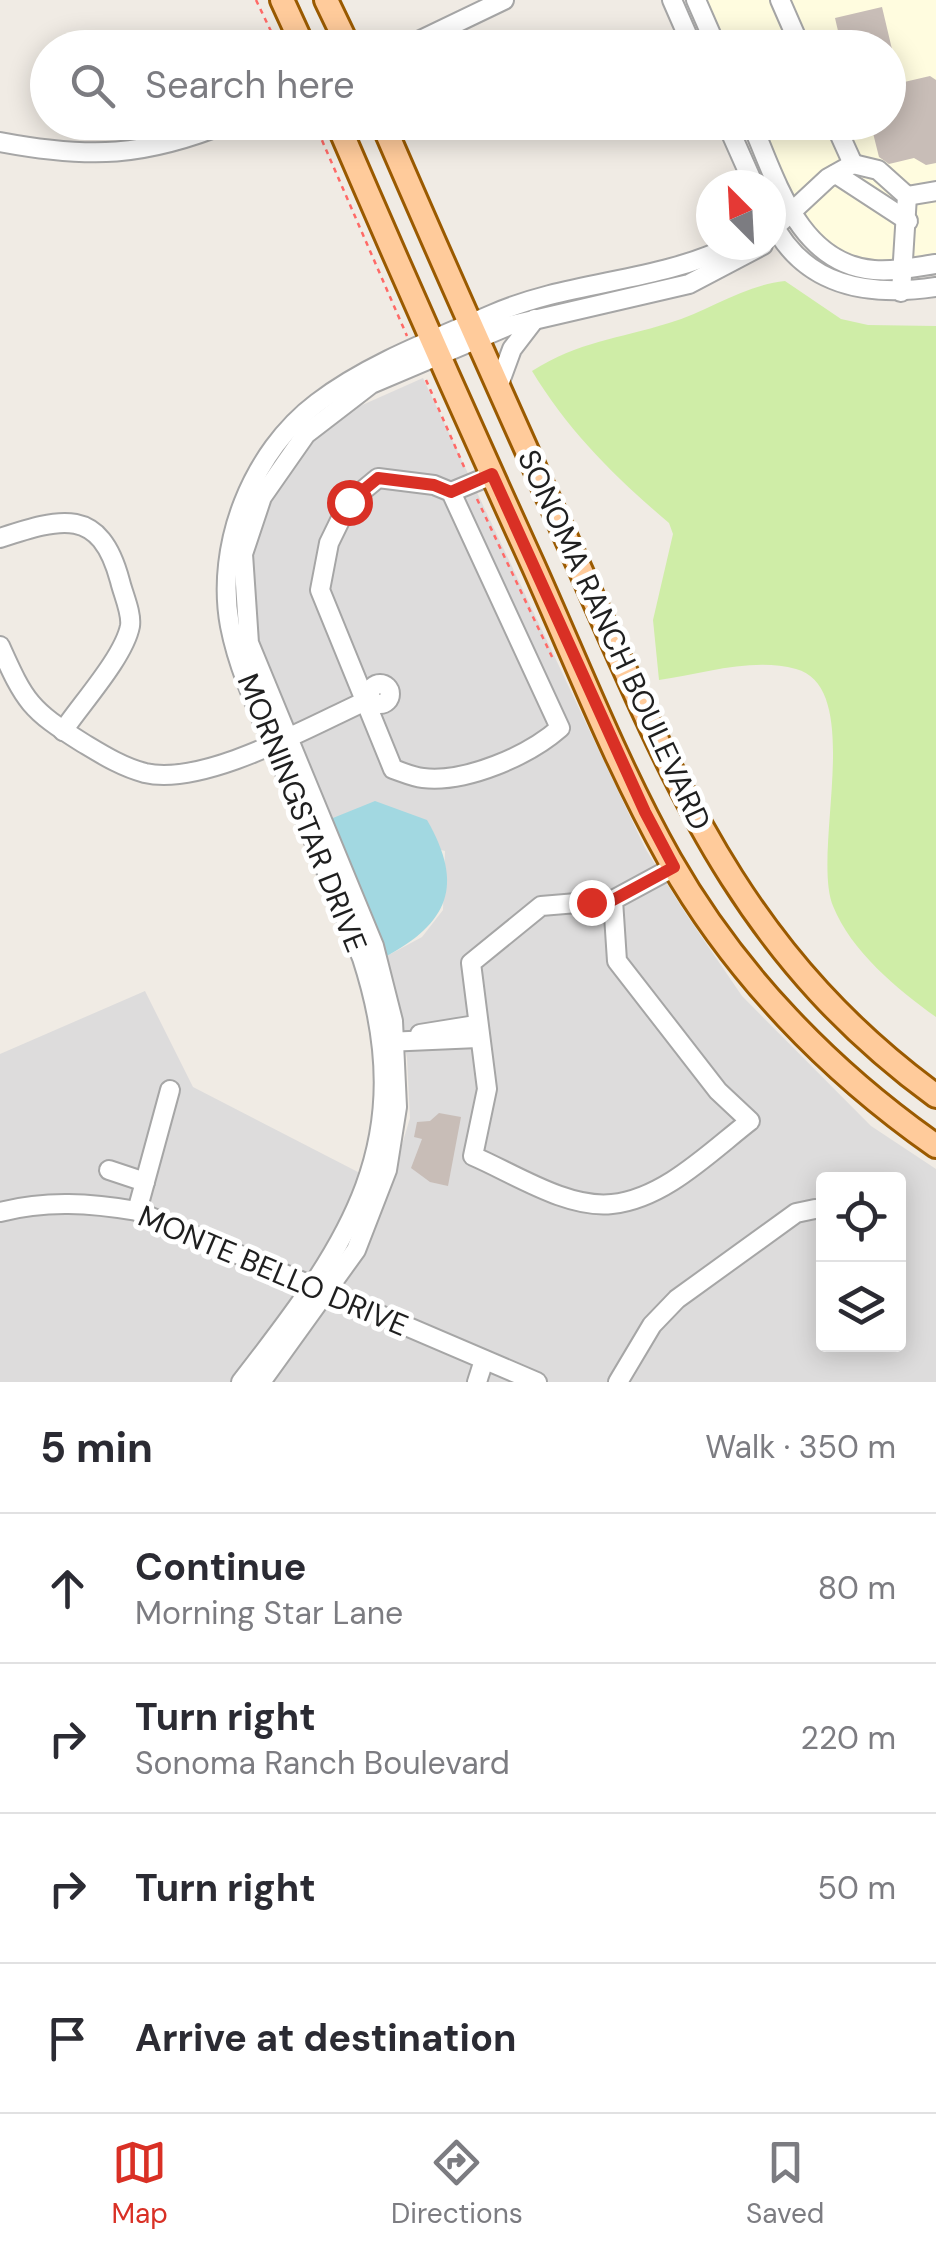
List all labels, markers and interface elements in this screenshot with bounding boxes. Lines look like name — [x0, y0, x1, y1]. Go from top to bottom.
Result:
search box — [30, 30, 906, 140]
icon: search — [65, 58, 120, 113]
text: Search here — [145, 60, 355, 110]
north arrow — [696, 170, 786, 260]
street label: SONOMA RANCH BOULEVARD — [509, 443, 720, 836]
route start — [327, 480, 373, 526]
street label: MORNINGSTAR DRIVE — [229, 668, 376, 958]
route end — [569, 880, 615, 926]
map controls — [816, 1172, 906, 1352]
button: locate — [816, 1172, 906, 1262]
street label: MONTE BELLO DRIVE — [132, 1196, 414, 1345]
button: layers — [816, 1262, 906, 1352]
text: 5 min — [40, 1420, 153, 1475]
text: Walk · 350 m — [705, 1426, 896, 1468]
text: Continue — [135, 1542, 306, 1592]
icon: ahead — [40, 1561, 95, 1616]
text: 80 m — [818, 1567, 896, 1609]
text: Morning Star Lane — [135, 1592, 403, 1634]
text: Turn right — [135, 1692, 316, 1742]
icon: right — [40, 1711, 95, 1766]
text: 220 m — [801, 1717, 896, 1759]
text: Sonoma Ranch Boulevard — [135, 1742, 510, 1784]
icon: right — [40, 1861, 95, 1916]
text: Turn right — [135, 1863, 316, 1913]
text: 50 m — [818, 1867, 896, 1909]
icon: arrive — [40, 2011, 95, 2066]
text: Arrive at destination — [135, 2013, 517, 2063]
tab: Map — [112, 2135, 168, 2232]
tab: Directions — [391, 2135, 523, 2232]
tab: Saved — [746, 2135, 824, 2232]

